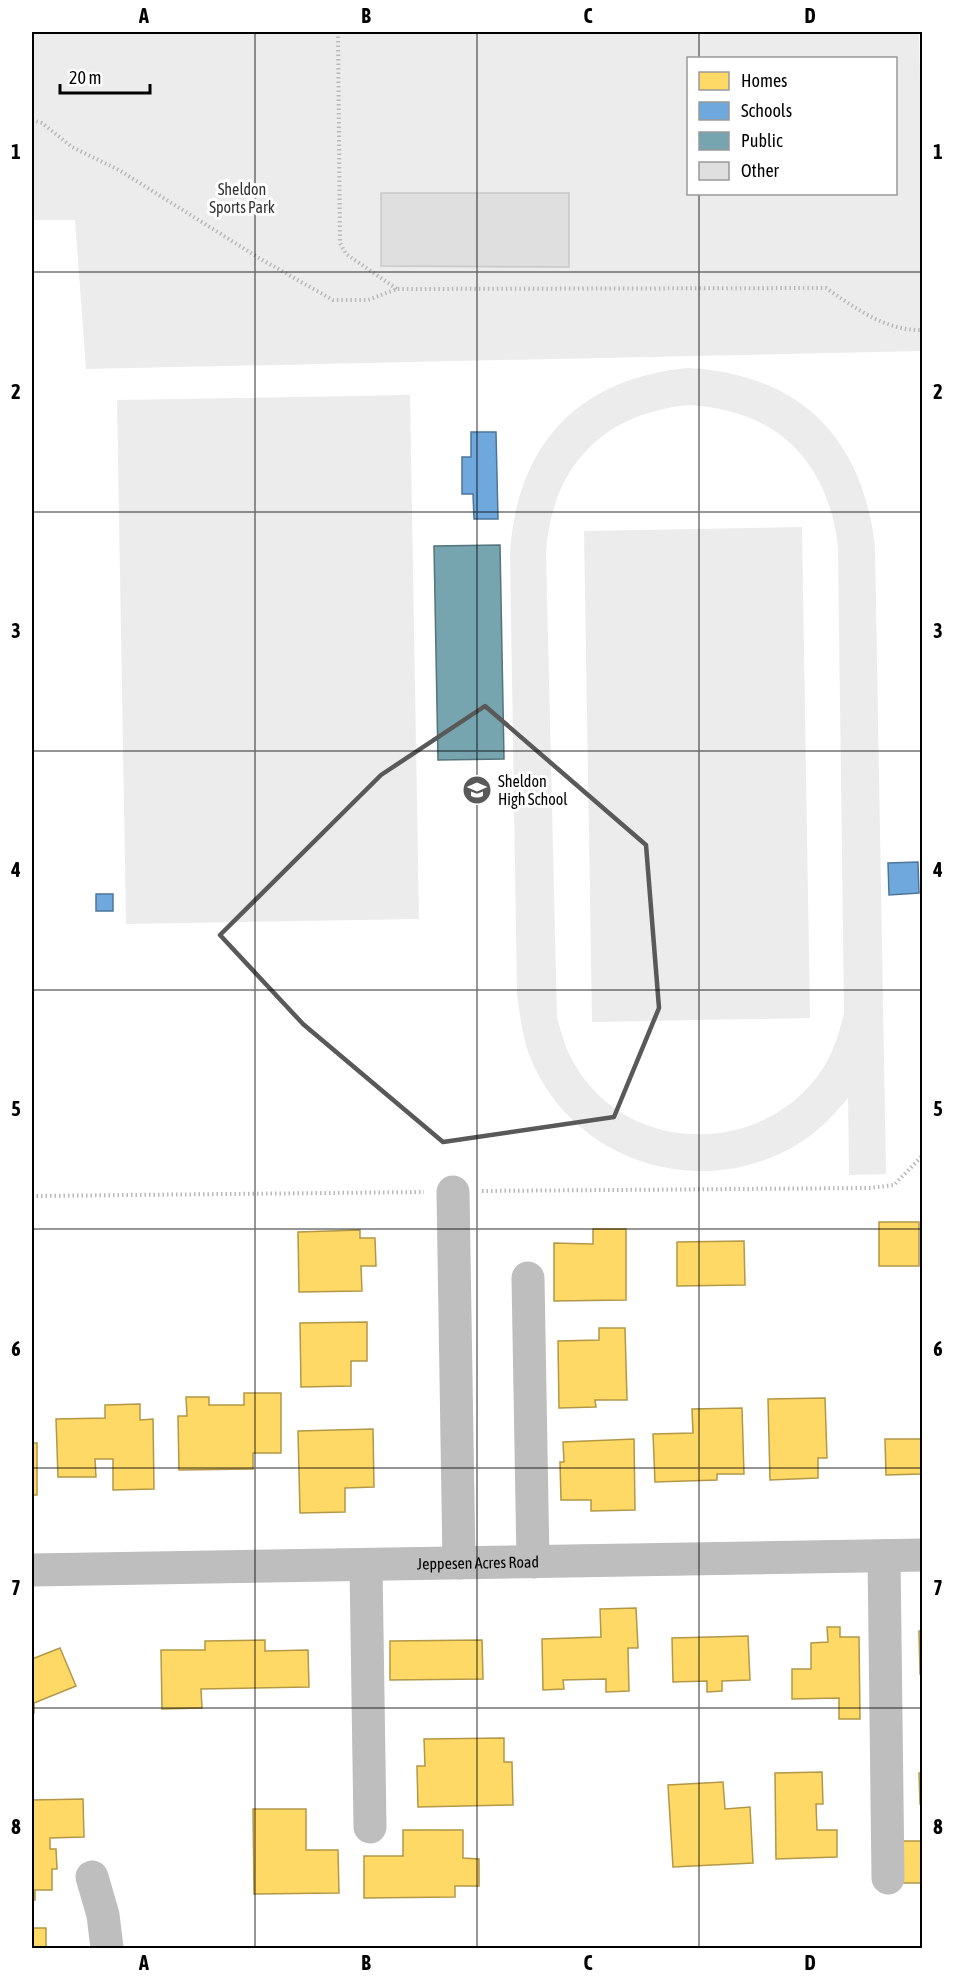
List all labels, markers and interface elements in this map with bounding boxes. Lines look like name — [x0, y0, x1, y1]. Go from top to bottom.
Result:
text: A — [138, 4, 149, 27]
text: B — [361, 4, 371, 27]
text: C — [584, 4, 593, 27]
text: D — [804, 4, 816, 27]
scale bar — [60, 57, 150, 95]
legend — [687, 57, 897, 195]
text: 20 m — [69, 67, 101, 88]
text: Homes — [741, 70, 787, 91]
text: Schools — [741, 100, 792, 121]
text: Public — [741, 130, 783, 151]
text: 1 — [11, 140, 21, 163]
text: 1 — [933, 140, 943, 163]
text: Other — [741, 160, 780, 181]
park label: Sheldon Sports Park — [209, 180, 275, 217]
text: 2 — [11, 380, 21, 403]
text: 2 — [933, 380, 943, 403]
text: 3 — [11, 619, 21, 642]
text: 3 — [933, 619, 943, 642]
place label: Sheldon High School — [498, 772, 568, 809]
school or university icon: Sheldon High School — [461, 774, 493, 806]
text: 4 — [10, 858, 21, 881]
text: 4 — [932, 858, 943, 881]
text: 5 — [11, 1097, 21, 1120]
text: 5 — [933, 1097, 943, 1120]
text: 6 — [11, 1337, 21, 1360]
text: 6 — [933, 1337, 943, 1360]
street label: Jeppesen Acres Road — [417, 1552, 539, 1573]
text: 7 — [11, 1576, 21, 1599]
text: 7 — [933, 1576, 943, 1599]
text: 8 — [11, 1815, 21, 1838]
text: 8 — [933, 1815, 943, 1838]
text: A — [138, 1951, 149, 1974]
text: B — [361, 1951, 371, 1974]
text: C — [584, 1951, 593, 1974]
text: D — [804, 1951, 816, 1974]

